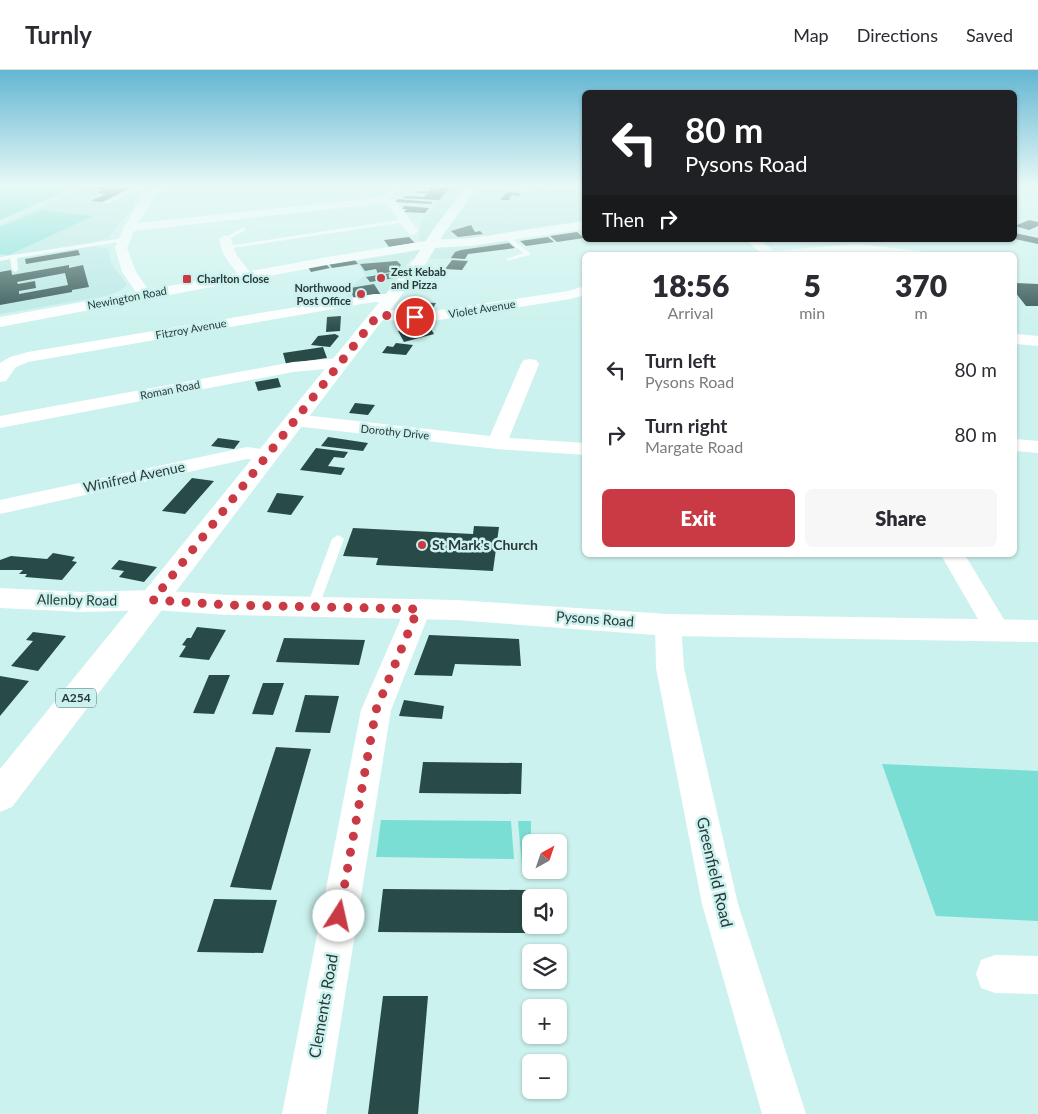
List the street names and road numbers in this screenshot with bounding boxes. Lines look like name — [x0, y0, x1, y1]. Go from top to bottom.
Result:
street label: Newington Road — [86, 283, 168, 312]
street label: Violet Avenue — [448, 297, 516, 320]
street label: Fitzroy Avenue — [154, 316, 228, 341]
street label: Roman Road — [139, 377, 201, 402]
street label: Dorothy Drive — [360, 421, 430, 442]
street label: Winifred Avenue — [82, 457, 186, 496]
street label: Allenby Road — [37, 590, 117, 609]
street label: Pysons Road — [556, 607, 635, 630]
road number: A254 — [56, 688, 96, 708]
street label: Greenfield Road — [694, 815, 737, 929]
street label: Clements Road — [304, 952, 341, 1060]

